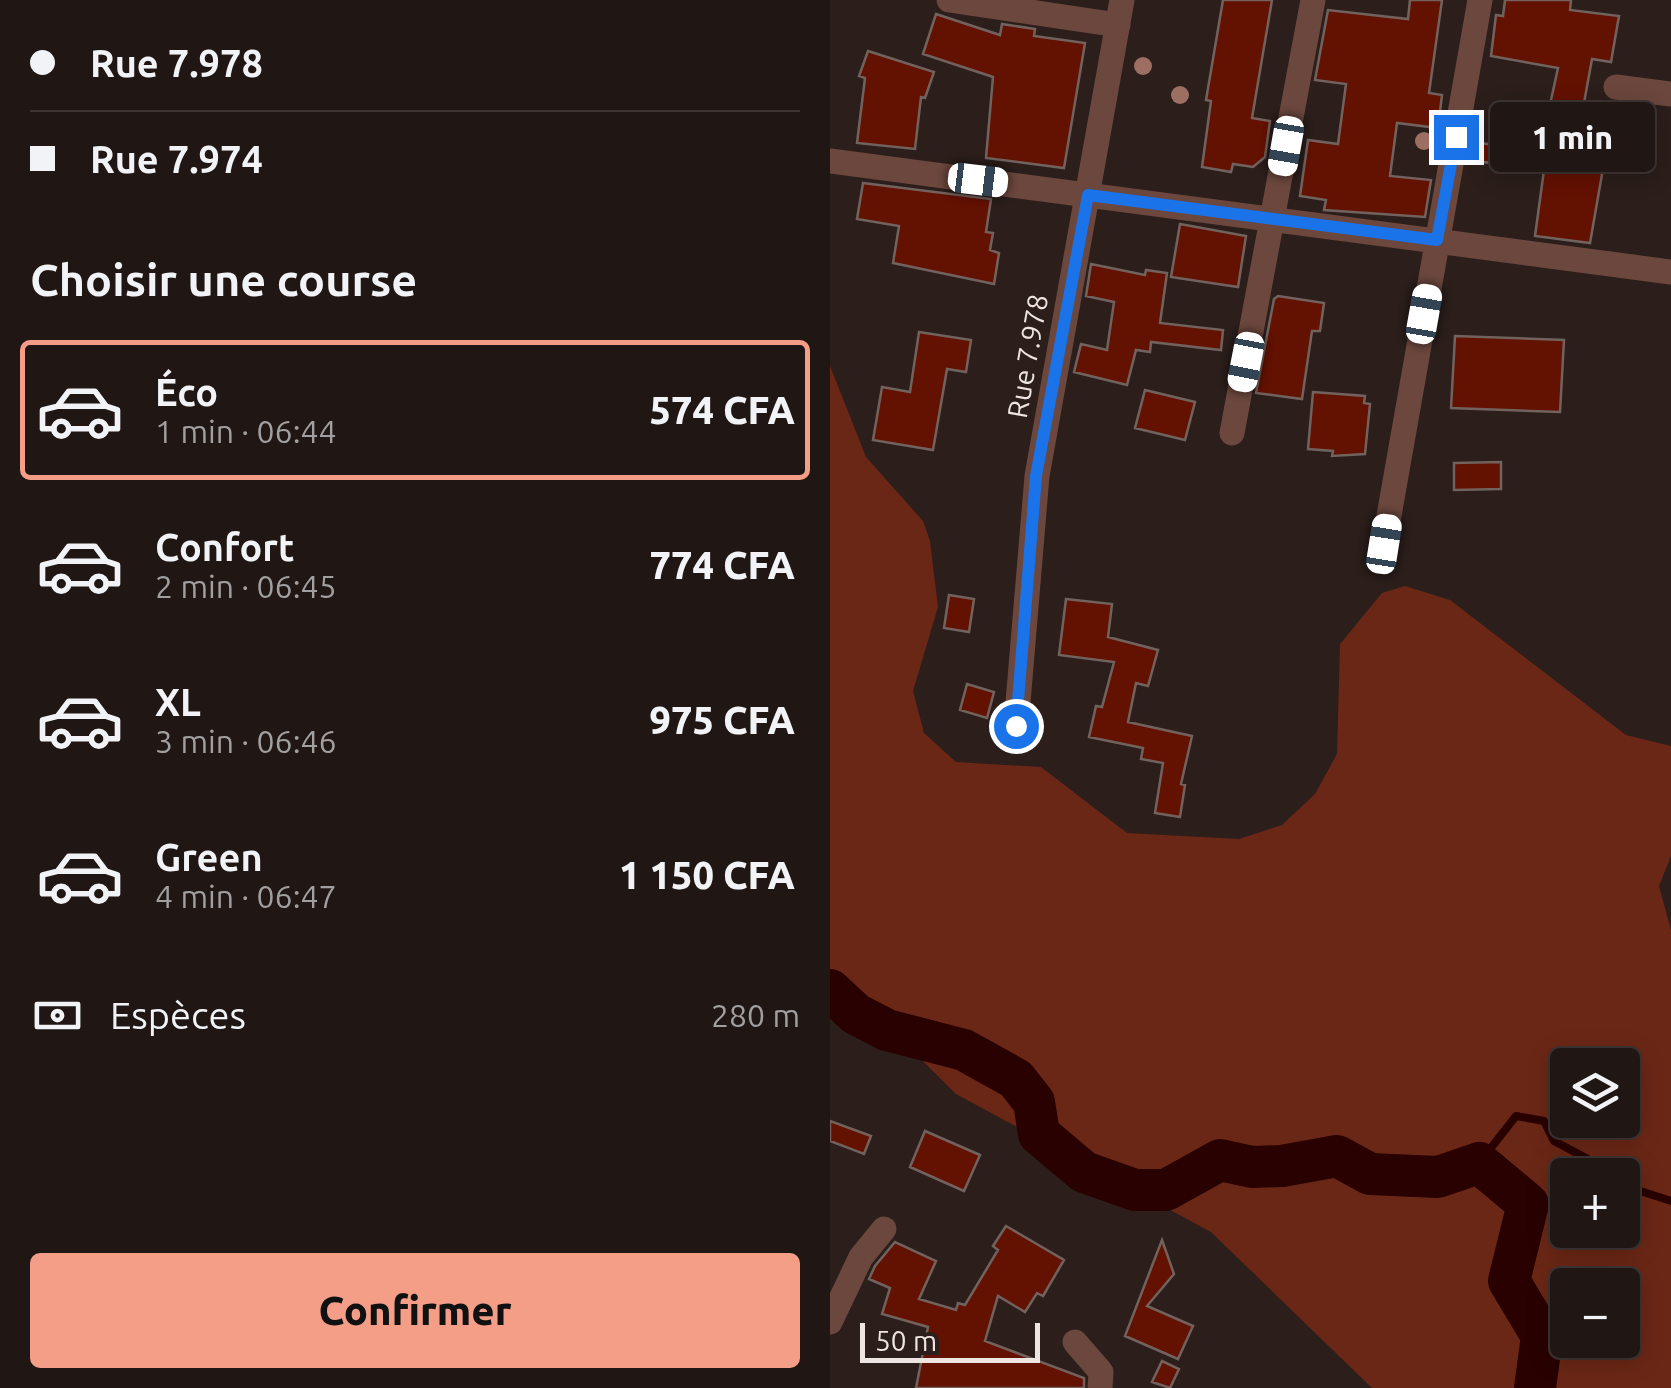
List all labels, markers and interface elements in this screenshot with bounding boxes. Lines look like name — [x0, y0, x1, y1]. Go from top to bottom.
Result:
text: Rue 7.978 — [90, 42, 263, 84]
callout: 1 min — [1491, 102, 1656, 172]
car — [1266, 114, 1306, 178]
route end — [1434, 115, 1479, 160]
text: 1 min — [1532, 119, 1613, 155]
text: Rue 7.974 — [90, 138, 263, 180]
car — [946, 161, 1010, 199]
text: Choisir une course — [30, 254, 417, 305]
car — [1404, 282, 1444, 346]
street label: Rue 7.978 — [1001, 292, 1053, 420]
car — [1226, 330, 1266, 394]
icon: car — [35, 365, 125, 455]
text: Éco — [155, 371, 218, 413]
text: 574 CFA — [650, 389, 795, 431]
text: 1 min · 06:44 — [155, 413, 337, 449]
car — [1364, 512, 1404, 576]
icon: car — [35, 520, 125, 610]
text: Confort — [155, 526, 294, 568]
text: 774 CFA — [650, 544, 795, 586]
text: 2 min · 06:45 — [155, 568, 337, 604]
icon: car — [35, 675, 125, 765]
text: XL — [155, 681, 201, 723]
text: 975 CFA — [650, 699, 795, 741]
route start — [994, 704, 1039, 749]
text: 3 min · 06:46 — [155, 723, 337, 759]
icon: car — [35, 830, 125, 920]
text: Green — [155, 836, 263, 878]
text: 1 150 CFA — [619, 854, 795, 896]
text: 4 min · 06:47 — [155, 878, 337, 914]
icon: cash — [30, 988, 85, 1043]
text: Espèces — [110, 994, 246, 1036]
text: 280 m — [711, 997, 800, 1033]
map controls — [1550, 1048, 1640, 1358]
button: layers — [1550, 1048, 1640, 1138]
button: + — [1550, 1158, 1640, 1248]
button: Confirmer — [30, 1253, 800, 1368]
button: − — [1550, 1268, 1640, 1358]
scale bar — [860, 1318, 1040, 1362]
text: 50 m — [875, 1325, 937, 1356]

